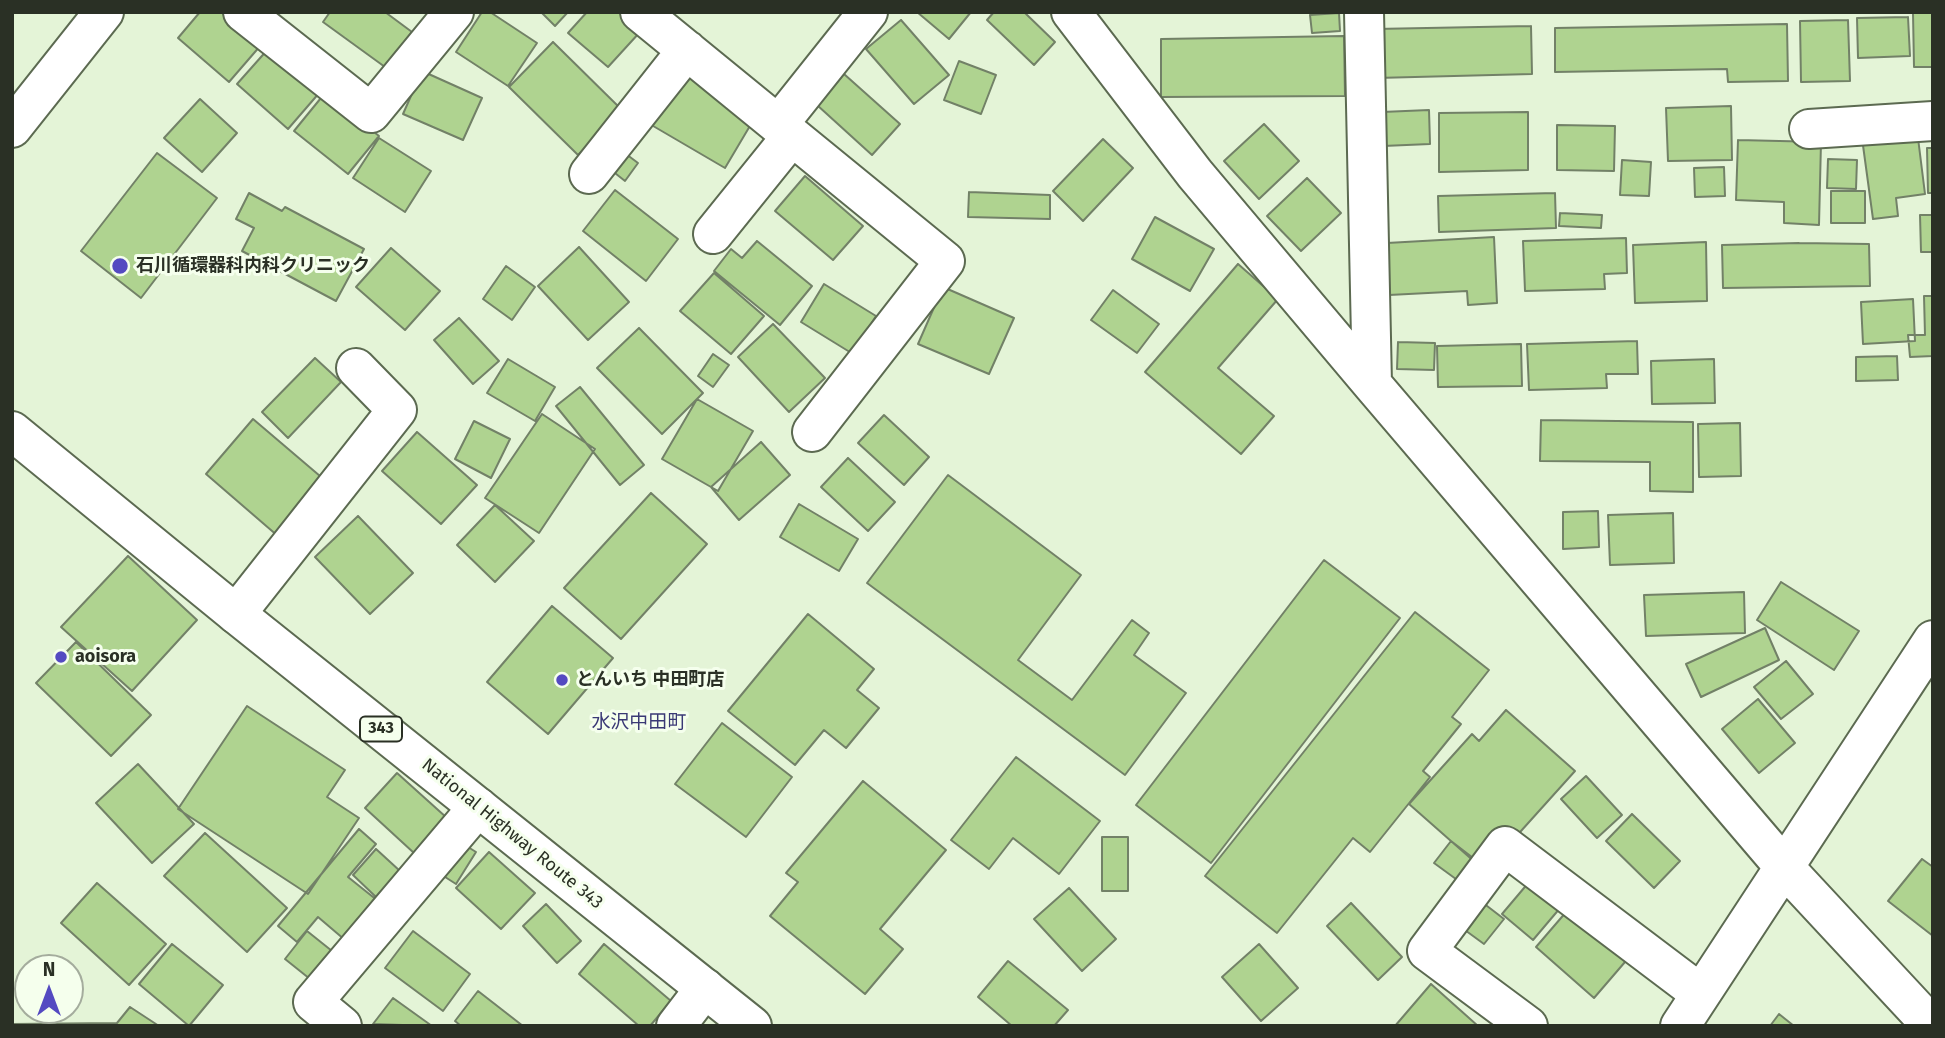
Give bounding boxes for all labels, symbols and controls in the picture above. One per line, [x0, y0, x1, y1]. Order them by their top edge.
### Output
place label: 石川循環器科内科クリニック [136, 255, 370, 277]
marker: 石川循環器科内科クリニック [110, 256, 130, 276]
place label: aoisora [75, 646, 136, 668]
marker: aoisora [53, 649, 69, 665]
place label: とんいち 中田町店 [576, 669, 724, 691]
marker: とんいち 中田町店 [554, 672, 570, 688]
district label: 水沢中田町 [592, 712, 686, 734]
road number: 343 [360, 716, 402, 742]
street label: National Highway Route 343 [417, 754, 607, 914]
north arrow [14, 954, 84, 1024]
text: N [43, 958, 55, 981]

